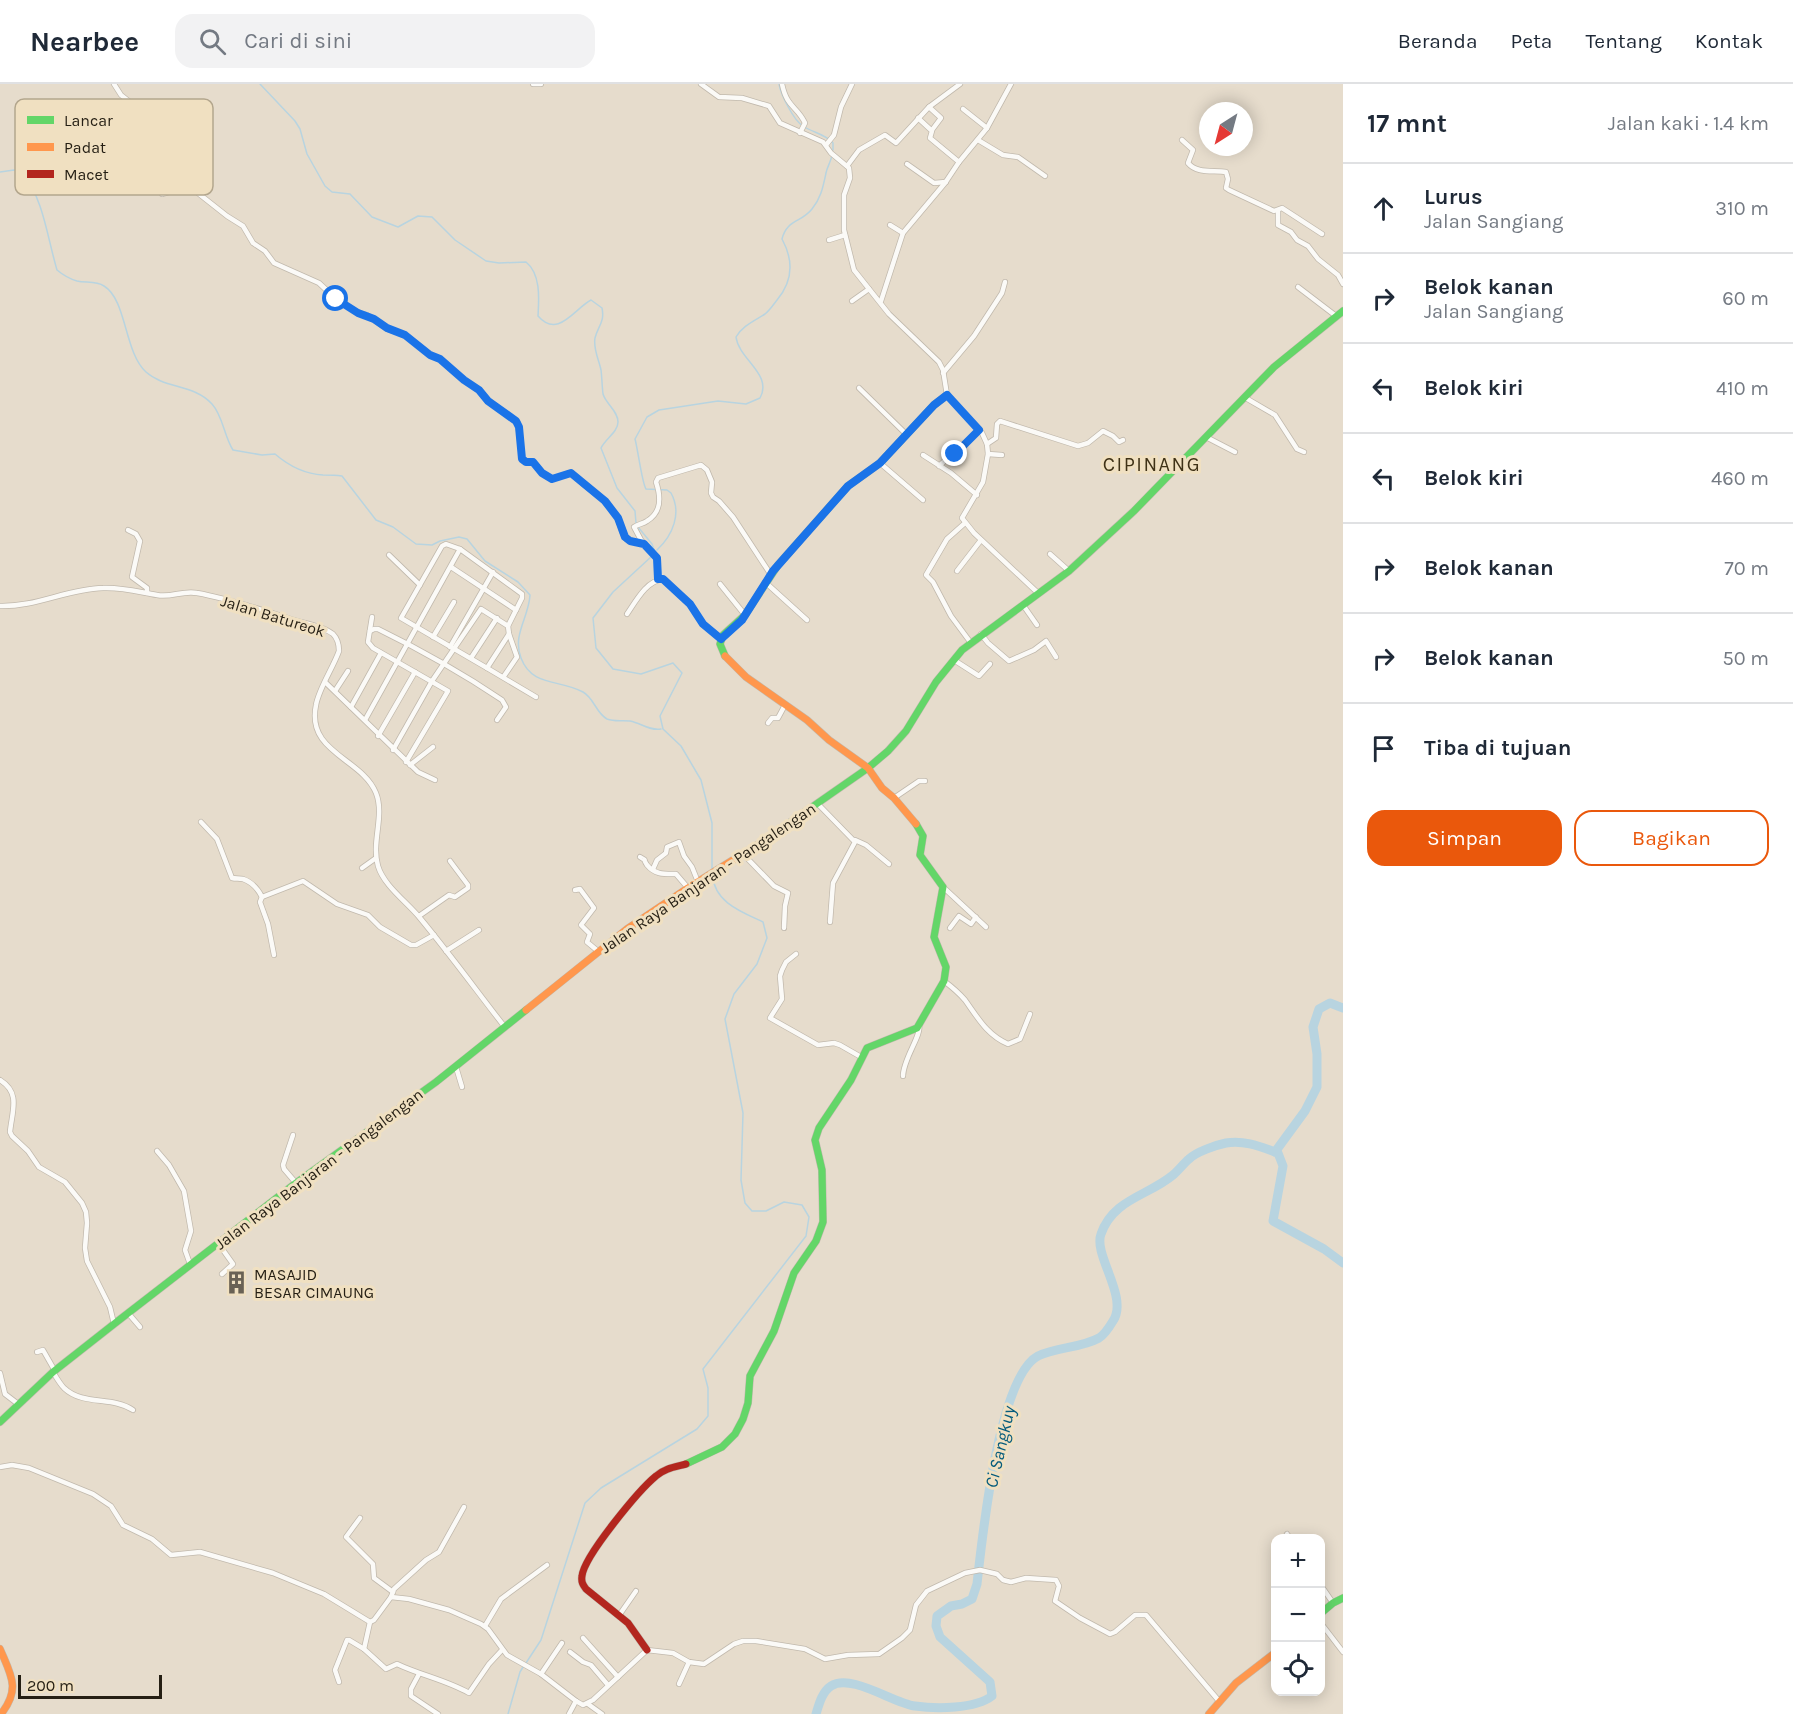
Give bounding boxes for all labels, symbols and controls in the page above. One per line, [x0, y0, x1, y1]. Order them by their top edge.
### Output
search box [175, 14, 595, 68]
text: Nearbee [30, 25, 139, 58]
icon: search [196, 25, 229, 58]
text: Cari di sini [244, 28, 352, 54]
text: Beranda [1398, 29, 1478, 53]
text: Peta [1511, 29, 1552, 53]
text: Tentang [1585, 29, 1662, 53]
text: Kontak [1695, 29, 1763, 53]
legend [15, 99, 213, 195]
north arrow [1199, 102, 1253, 156]
text: 17 mnt [1367, 108, 1447, 139]
text: Lancar [64, 111, 113, 130]
text: Jalan kaki · 1.4 km [1608, 112, 1769, 135]
text: Padat [64, 138, 106, 157]
text: Macet [64, 165, 109, 184]
text: Lurus [1424, 184, 1483, 210]
icon: ahead [1367, 192, 1400, 225]
text: 310 m [1715, 197, 1769, 220]
text: Jalan Sangiang [1424, 210, 1563, 233]
text: Belok kanan [1424, 274, 1554, 300]
icon: right [1367, 282, 1400, 315]
route start [322, 285, 348, 311]
text: 60 m [1722, 287, 1769, 310]
text: Jalan Sangiang [1424, 300, 1563, 323]
icon: left [1367, 372, 1400, 405]
text: Belok kiri [1424, 375, 1524, 401]
text: 410 m [1716, 377, 1769, 400]
route end [941, 440, 967, 466]
district label: CIPINANG [1103, 453, 1201, 476]
icon: left [1367, 462, 1400, 495]
text: Belok kiri [1424, 465, 1524, 491]
text: 460 m [1711, 467, 1769, 490]
icon: right [1367, 552, 1400, 585]
text: Belok kanan [1424, 555, 1554, 581]
text: 70 m [1724, 557, 1769, 580]
street label: Jalan Batureok [218, 591, 328, 641]
icon: right [1367, 642, 1400, 675]
text: Belok kanan [1424, 645, 1554, 671]
text: 50 m [1722, 647, 1769, 670]
icon: arrive [1367, 732, 1400, 765]
text: Tiba di tujuan [1424, 735, 1571, 761]
street label: Jalan Raya Banjaran - Pangalengan [597, 799, 819, 957]
button: Simpan [1367, 810, 1562, 866]
button: Bagikan [1574, 810, 1769, 866]
street label: Jalan Raya Banjaran - Pangalengan [211, 1085, 427, 1253]
place label: MASAJID BESAR CIMAUNG [254, 1265, 374, 1302]
building icon: MASAJID BESAR CIMAUNG [223, 1270, 249, 1296]
water label: Ci Sangkuy [980, 1403, 1020, 1490]
map controls [1271, 1534, 1325, 1696]
button: + [1271, 1534, 1325, 1588]
button: − [1271, 1588, 1325, 1642]
button: locate [1271, 1642, 1325, 1696]
scale bar [18, 1672, 162, 1700]
text: 200 m [27, 1676, 74, 1695]

